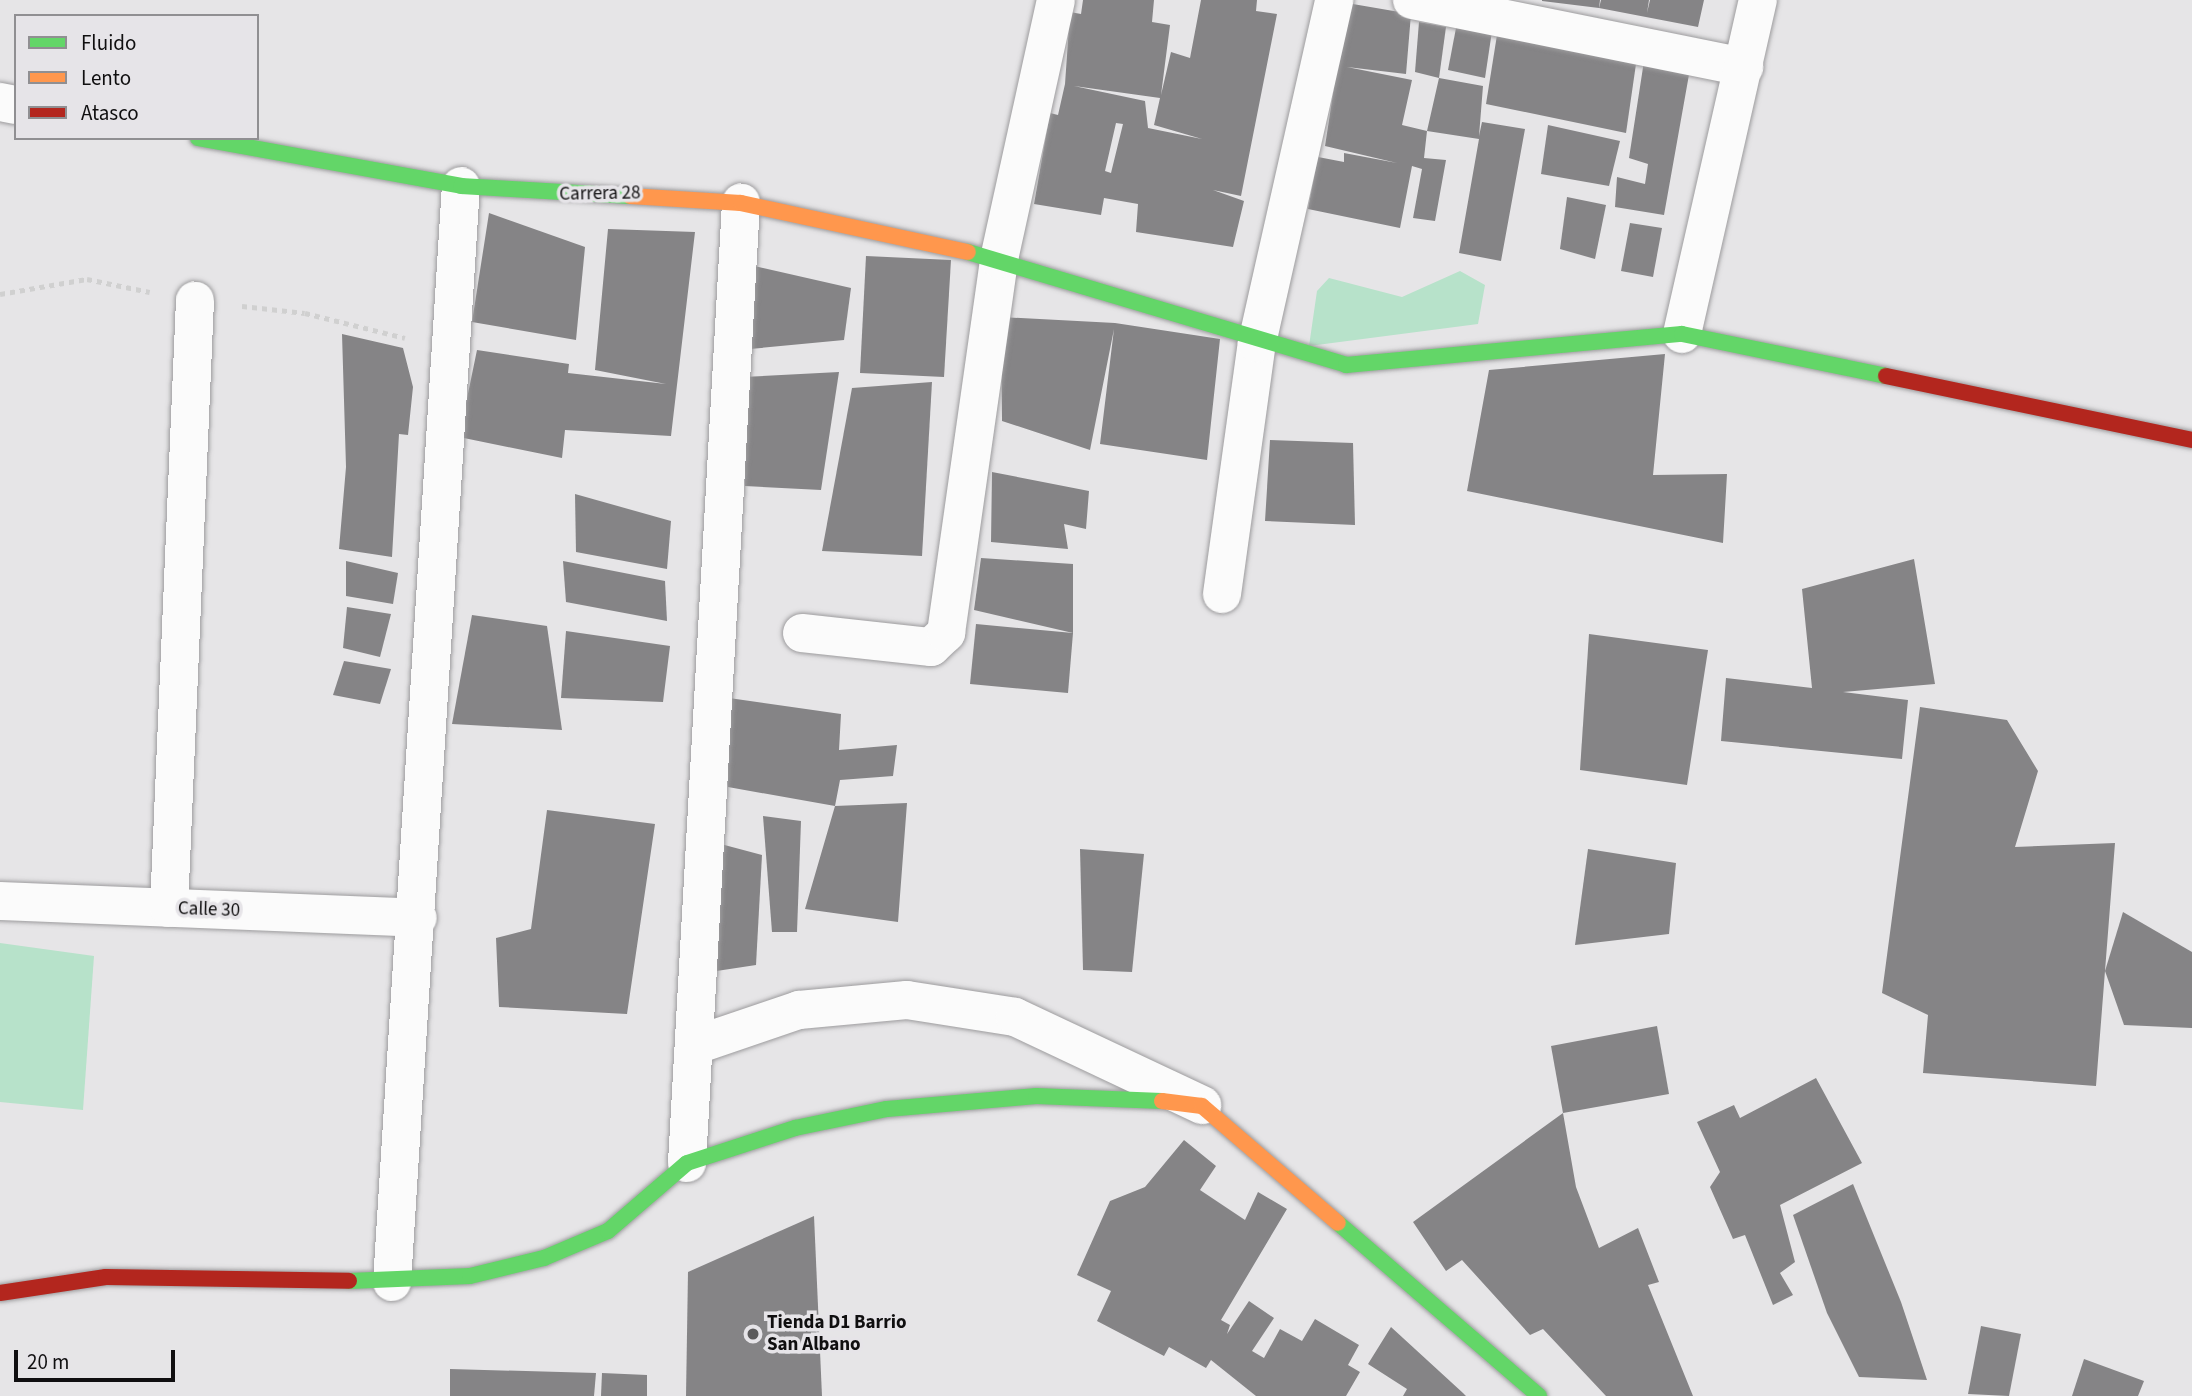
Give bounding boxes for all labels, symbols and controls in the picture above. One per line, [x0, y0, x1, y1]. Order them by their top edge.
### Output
legend [14, 14, 259, 140]
text: Fluido [81, 28, 136, 58]
text: Lento [81, 63, 131, 93]
text: Atasco [81, 98, 139, 128]
street label: Carrera 28 [559, 182, 641, 206]
street label: Calle 30 [178, 898, 240, 922]
place label: Tienda D1 Barrio San Albano [767, 1312, 907, 1356]
marker: Tienda D1 Barrio San Albano [745, 1326, 761, 1342]
scale bar [18, 1336, 178, 1380]
text: 20 m [27, 1347, 69, 1377]

